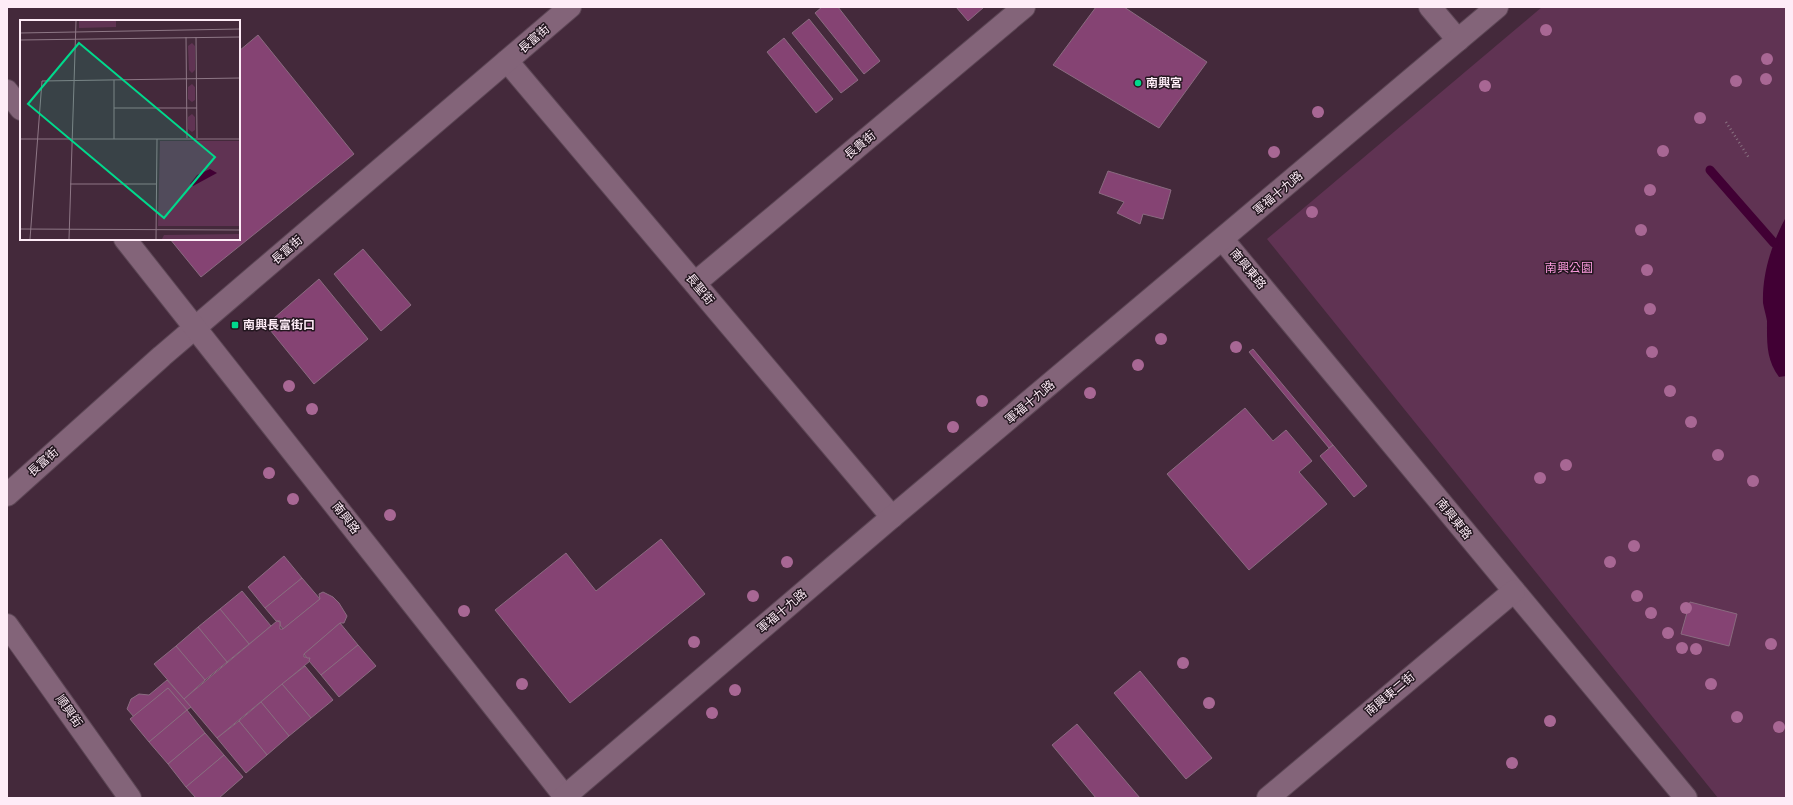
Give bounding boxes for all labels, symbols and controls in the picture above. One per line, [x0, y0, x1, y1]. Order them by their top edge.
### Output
inset map [20, 20, 240, 240]
street label: 長富街 [516, 22, 552, 56]
place label: 南興宮 [1146, 76, 1182, 90]
marker: 南興宮 [1133, 78, 1143, 88]
street label: 長貴街 [842, 128, 878, 162]
street label: 軍福十九路 [1251, 168, 1305, 218]
street label: 長富街 [269, 233, 305, 267]
street label: 南興東路 [1227, 246, 1269, 292]
park label: 南興公園 [1545, 261, 1593, 275]
street label: 長聖街 [683, 271, 717, 307]
place label: 南興長富街口 [243, 318, 315, 332]
marker: 南興長富街口 [230, 320, 240, 330]
street label: 軍福十九路 [1003, 377, 1057, 427]
street label: 長富街 [25, 445, 61, 479]
street label: 南興東路 [1433, 496, 1475, 542]
street label: 南興路 [329, 500, 363, 536]
street label: 軍福十九路 [755, 586, 809, 636]
street label: 南興東二街 [1363, 669, 1417, 719]
street label: 順興街 [53, 692, 85, 730]

